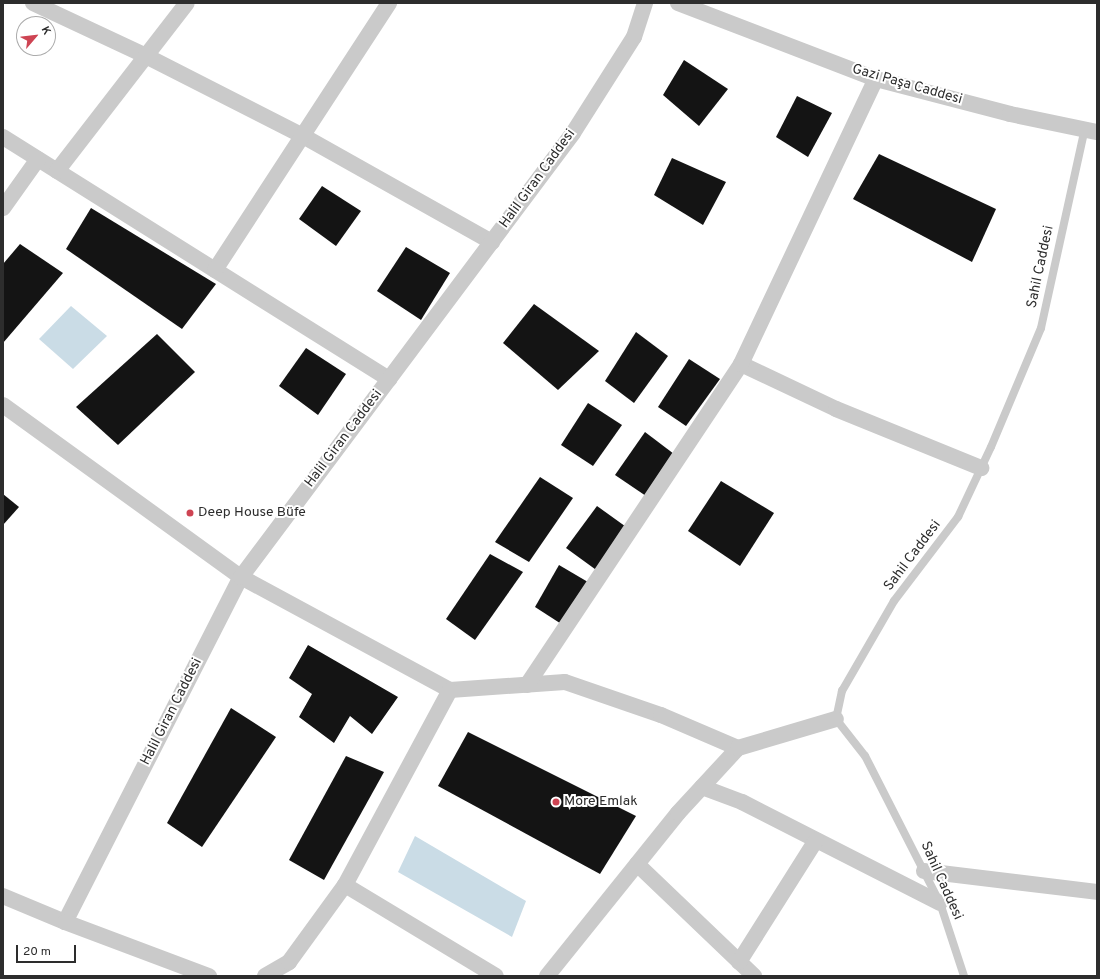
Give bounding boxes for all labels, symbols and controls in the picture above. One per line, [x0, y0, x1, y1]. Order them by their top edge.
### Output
north arrow [16, 16, 56, 56]
text: K [38, 24, 54, 38]
street label: Gazi Paşa Caddesi [850, 61, 964, 109]
street label: Halil Giran Caddesi [497, 126, 579, 232]
street label: Sahil Caddesi [1024, 224, 1058, 310]
street label: Halil Giran Caddesi [302, 387, 386, 491]
place label: Deep House Büfe [198, 505, 306, 521]
marker: Deep House Büfe [185, 508, 195, 518]
street label: Sahil Caddesi [881, 517, 945, 595]
street label: Halil Giran Caddesi [138, 656, 206, 768]
place label: More Emlak [564, 794, 638, 810]
marker: More Emlak [551, 797, 561, 807]
street label: Sahil Caddesi [916, 839, 966, 923]
scale bar [18, 937, 78, 963]
text: 20 m [23, 944, 51, 960]

